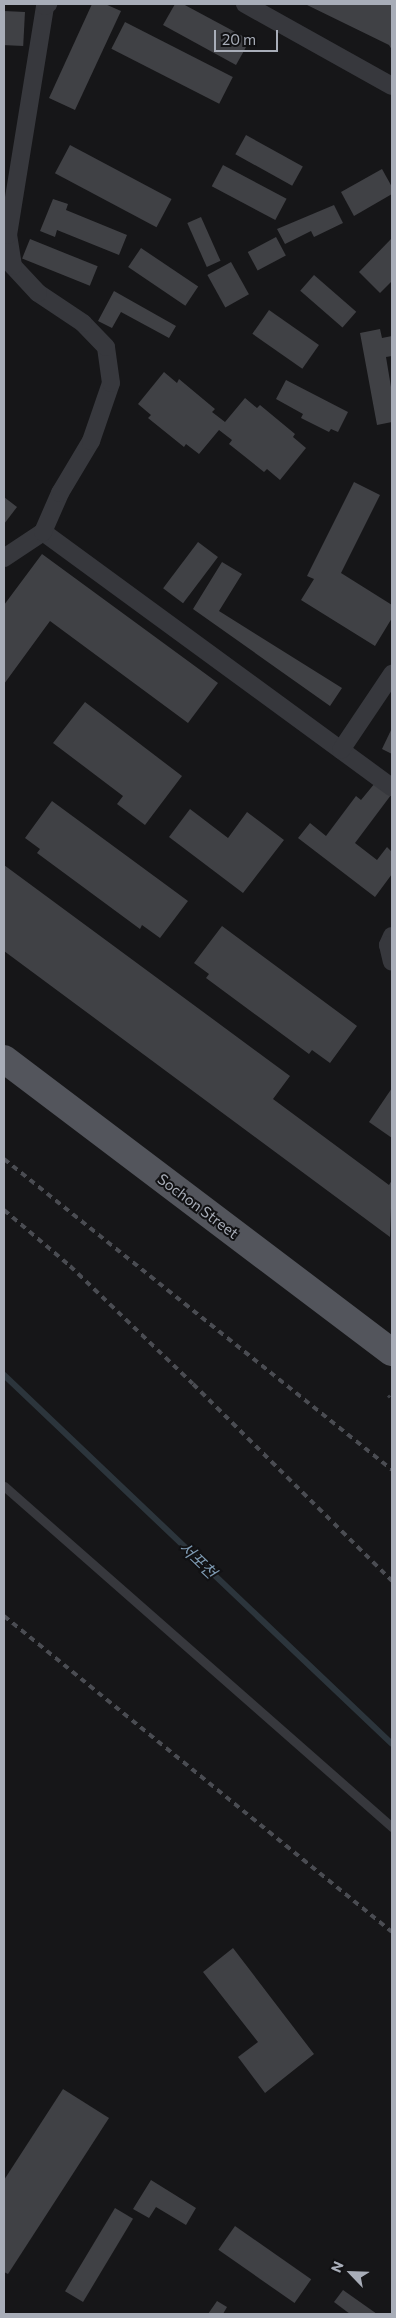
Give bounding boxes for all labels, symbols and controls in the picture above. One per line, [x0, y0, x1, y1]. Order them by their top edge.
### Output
scale bar [216, 20, 280, 52]
text: 20 m [222, 30, 256, 48]
street label: Sochon Street [154, 1170, 242, 1242]
water label: 서포천 [175, 1538, 221, 1582]
north arrow [326, 2248, 376, 2298]
text: N [327, 2258, 347, 2275]

